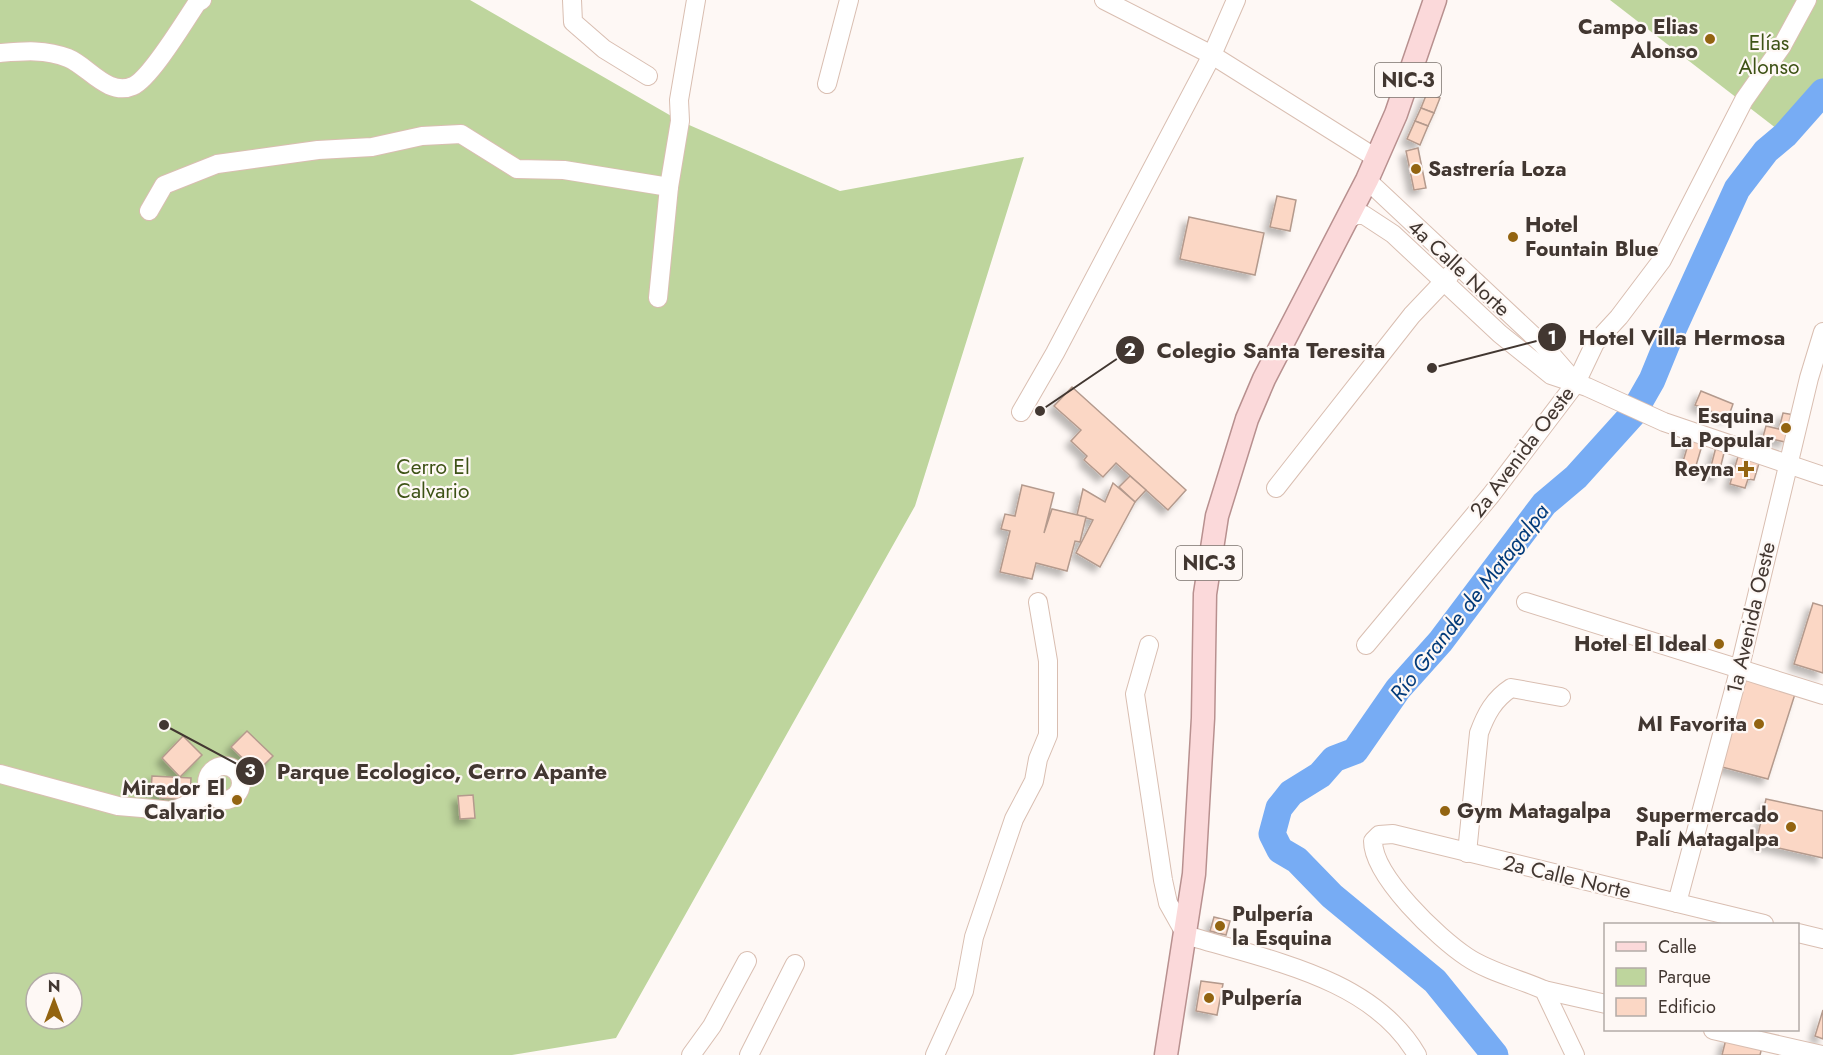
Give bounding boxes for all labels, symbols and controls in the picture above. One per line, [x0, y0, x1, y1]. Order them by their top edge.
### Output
place label: Campo Elias Alonso [1578, 12, 1698, 66]
park label: Elías Alonso [1738, 28, 1800, 82]
marker: Campo Elias Alonso [1703, 32, 1717, 46]
road number: NIC-3 [1375, 63, 1441, 97]
place label: Sastrería Loza [1428, 154, 1567, 184]
marker: Sastrería Loza [1409, 162, 1423, 176]
place label: Hotel Fountain Blue [1525, 210, 1658, 264]
street label: 4a Calle Norte [1401, 212, 1517, 324]
marker: Hotel Fountain Blue [1506, 230, 1520, 244]
callout: Hotel Villa Hermosa [1537, 317, 1797, 357]
text: Hotel Villa Hermosa [1579, 321, 1785, 353]
text: 1 [1547, 325, 1557, 351]
callout: Colegio Santa Teresita [1115, 330, 1397, 370]
text: Colegio Santa Teresita [1157, 334, 1385, 366]
text: 2 [1124, 337, 1136, 363]
street label: 2a Avenida Oeste [1463, 380, 1581, 524]
place label: Esquina La Popular [1670, 401, 1774, 455]
marker: Esquina La Popular [1779, 421, 1793, 435]
park label: Cerro El Calvario [396, 452, 470, 506]
place label: Reyna [1674, 454, 1734, 484]
marker: Reyna [1739, 462, 1753, 476]
water label: Río Grande de Matagalpa [1382, 496, 1556, 708]
street label: 1a Avenida Oeste [1719, 539, 1783, 697]
road number: NIC-3 [1176, 546, 1242, 580]
place label: Hotel El Ideal [1574, 629, 1707, 659]
marker: Hotel El Ideal [1712, 637, 1726, 651]
place label: MI Favorita [1638, 709, 1747, 739]
marker: MI Favorita [1752, 717, 1766, 731]
callout: Parque Ecologico, Cerro Apante [235, 751, 620, 791]
text: Parque Ecologico, Cerro Apante [277, 755, 607, 787]
text: 3 [244, 758, 256, 784]
place label: Mirador El Calvario [122, 773, 225, 827]
marker: Mirador El Calvario [230, 793, 244, 807]
place label: Gym Matagalpa [1457, 796, 1611, 826]
place label: Supermercado Palí Matagalpa [1635, 800, 1779, 854]
marker: Gym Matagalpa [1438, 804, 1452, 818]
marker: Supermercado Palí Matagalpa [1784, 820, 1798, 834]
street label: 2a Calle Norte [1500, 848, 1634, 906]
place label: Pulpería la Esquina [1232, 899, 1332, 953]
marker: Pulpería la Esquina [1213, 919, 1227, 933]
legend [1604, 923, 1799, 1031]
text: Calle [1658, 934, 1697, 960]
text: Parque [1658, 964, 1711, 990]
north arrow [24, 971, 84, 1031]
text: N [48, 975, 60, 998]
place label: Pulpería [1221, 983, 1302, 1013]
marker: Pulpería [1202, 991, 1216, 1005]
text: Edificio [1658, 994, 1716, 1020]

